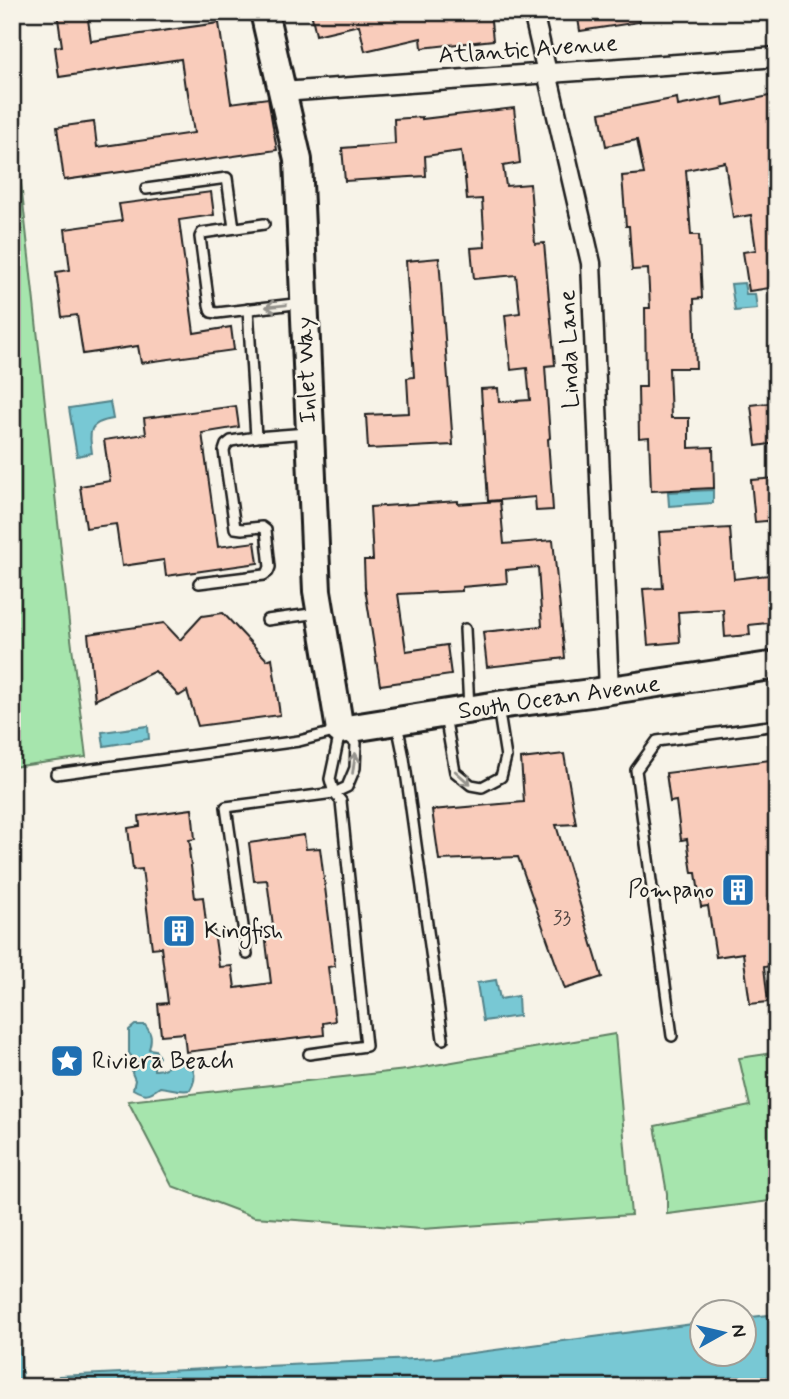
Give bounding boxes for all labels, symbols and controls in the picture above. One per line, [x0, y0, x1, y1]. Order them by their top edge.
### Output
street label: Atlantic Avenue [437, 28, 619, 72]
street label: Linda Lane [552, 289, 588, 409]
one-way arrow [265, 299, 288, 312]
street label: Inlet Way [290, 316, 324, 424]
street label: South Ocean Avenue [456, 668, 662, 727]
one-way arrow [348, 752, 361, 775]
one-way arrow [454, 769, 472, 786]
building icon: Pompano [719, 871, 757, 909]
place label: Pompano [628, 875, 714, 906]
house number: 33 [553, 904, 571, 932]
building icon: Kingfish [160, 912, 198, 950]
place label: Kingfish [204, 916, 283, 949]
place icon: Riviera Beach [48, 1042, 86, 1080]
place label: Riviera Beach [92, 1046, 234, 1077]
north arrow [688, 1298, 758, 1368]
text: N [725, 1323, 752, 1339]

